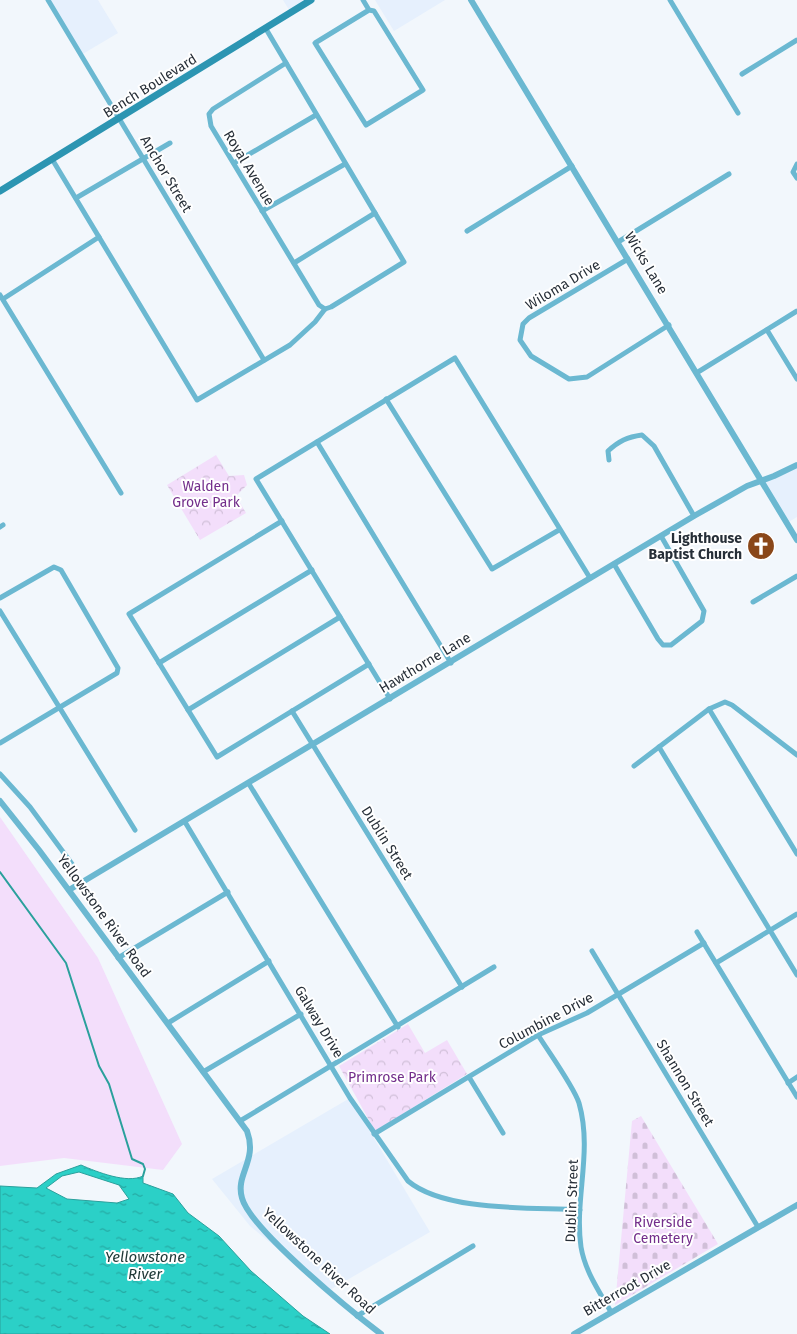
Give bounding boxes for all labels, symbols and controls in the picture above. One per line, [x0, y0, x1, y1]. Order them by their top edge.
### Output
street label: Bench Boulevard [100, 50, 200, 122]
street label: Royal Avenue [220, 127, 278, 209]
street label: Anchor Street [136, 133, 196, 216]
street label: Wicks Lane [621, 229, 671, 297]
street label: Wiloma Drive [523, 256, 603, 314]
park label: Walden Grove Park [172, 478, 241, 511]
place label: Lighthouse Baptist Church [649, 530, 742, 563]
church icon: Lighthouse Baptist Church [746, 531, 776, 561]
street label: Hawthorne Lane [376, 629, 474, 697]
street label: Dublin Street [358, 803, 417, 884]
street label: Yellowstone River Road [54, 851, 154, 981]
street label: Galway Drive [291, 983, 347, 1061]
street label: Columbine Drive [496, 989, 596, 1053]
street label: Shannon Street [652, 1037, 718, 1130]
park label: Primrose Park [348, 1069, 437, 1086]
street label: Dublin Street [562, 1158, 582, 1243]
street label: Yellowstone River Road [259, 1204, 379, 1318]
park label: Riverside Cemetery [633, 1214, 693, 1247]
water label: Yellowstone River [105, 1248, 185, 1283]
street label: Bitterroot Drive [580, 1256, 674, 1320]

